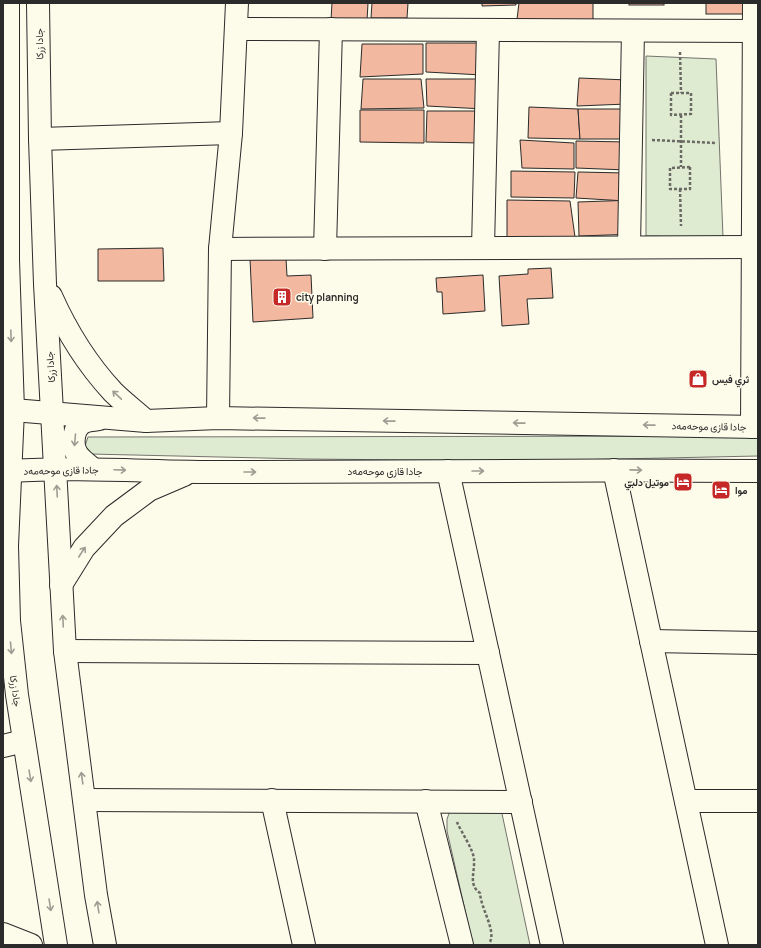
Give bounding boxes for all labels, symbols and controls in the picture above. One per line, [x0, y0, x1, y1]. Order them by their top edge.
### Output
street label: جادا زرکا [32, 28, 46, 60]
building icon: city planning [271, 286, 293, 308]
place label: city planning [296, 290, 359, 304]
one-way arrow [7, 329, 14, 342]
street label: جادا زرکا [42, 351, 58, 383]
shop icon: ثري فيس [687, 368, 709, 390]
place label: ثري فيس [712, 372, 749, 388]
one-way arrow [112, 390, 122, 400]
one-way arrow [253, 415, 266, 422]
one-way arrow [383, 417, 396, 424]
street label: جادا قازی موحەمەد [671, 418, 747, 434]
one-way arrow [513, 419, 526, 427]
one-way arrow [643, 421, 656, 429]
one-way arrow [71, 433, 78, 446]
street label: جادا قازی موحەمەد [23, 462, 99, 478]
street label: جادا قازی موحەمەد [347, 464, 423, 478]
one-way arrow [113, 466, 126, 474]
one-way arrow [629, 466, 642, 474]
one-way arrow [471, 467, 484, 475]
one-way arrow [243, 468, 256, 476]
hotel icon: موتيل دلبي [672, 471, 694, 493]
place label: موتيل دلبي [624, 475, 670, 491]
hotel icon: موا [710, 479, 732, 501]
place label: موا [735, 483, 748, 497]
one-way arrow [53, 485, 60, 498]
one-way arrow [78, 547, 86, 558]
one-way arrow [59, 615, 67, 628]
one-way arrow [7, 641, 15, 654]
street label: جادا زرکا [7, 675, 25, 708]
one-way arrow [26, 769, 34, 782]
one-way arrow [78, 772, 85, 785]
one-way arrow [46, 898, 54, 911]
one-way arrow [94, 901, 102, 914]

